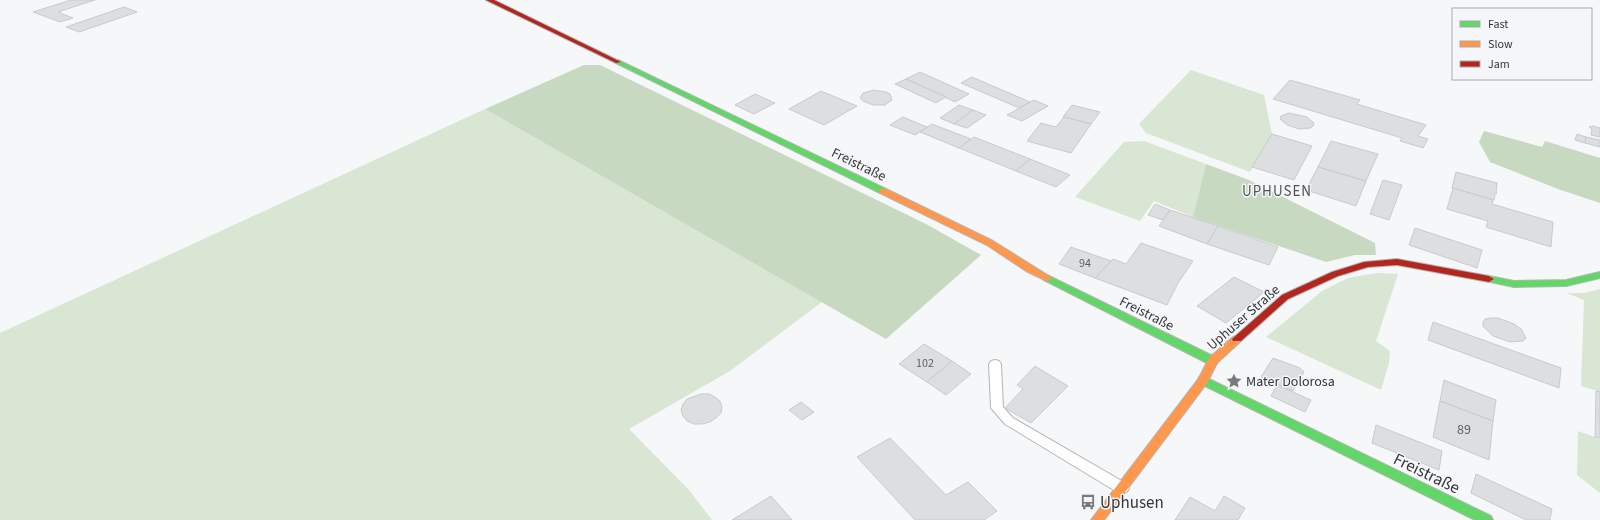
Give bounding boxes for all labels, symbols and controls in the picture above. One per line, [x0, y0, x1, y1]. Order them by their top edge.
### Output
legend [1452, 8, 1592, 80]
text: Fast [1488, 16, 1508, 33]
text: Slow [1488, 36, 1513, 53]
text: Jam [1488, 56, 1510, 73]
street label: Freistraße [828, 143, 889, 187]
district label: UPHUSEN [1242, 181, 1312, 202]
house number: 94 [1079, 255, 1091, 272]
street label: Uphuser Straße [1203, 280, 1285, 355]
street label: Freistraße [1116, 292, 1177, 336]
house number: 102 [916, 355, 934, 372]
place icon: Mater Dolorosa [1225, 372, 1243, 390]
place label: Mater Dolorosa [1246, 372, 1335, 392]
house number: 89 [1457, 420, 1471, 440]
street label: Freistraße [1389, 448, 1464, 500]
place label: Uphusen [1100, 491, 1164, 515]
bus stop icon: Uphusen [1079, 493, 1097, 511]

